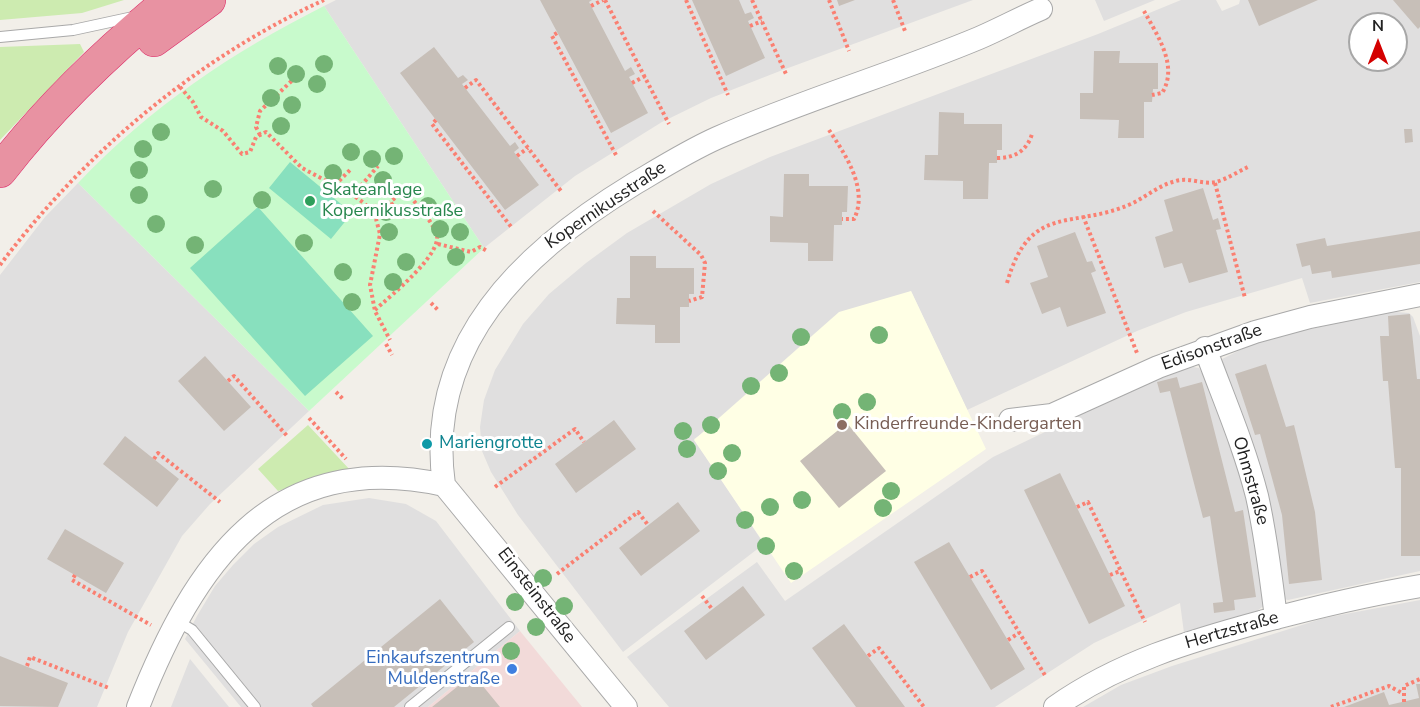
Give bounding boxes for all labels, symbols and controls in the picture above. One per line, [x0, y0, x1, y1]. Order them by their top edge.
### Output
north arrow [1348, 12, 1408, 72]
text: N [1372, 15, 1384, 37]
street label: Kopernikusstraße [541, 158, 671, 254]
place label: Skateanlage Kopernikusstraße [322, 180, 463, 222]
marker: Skateanlage Kopernikusstraße [303, 194, 317, 208]
street label: Edisonstraße [1159, 320, 1265, 376]
place label: Kinderfreunde-Kindergarten [854, 414, 1082, 436]
marker: Kinderfreunde-Kindergarten [835, 418, 849, 432]
place label: Mariengrotte [439, 433, 543, 455]
street label: Ohmstraße [1227, 434, 1273, 528]
marker: Mariengrotte [420, 437, 434, 451]
street label: Einsteinstraße [492, 544, 580, 648]
street label: Hertzstraße [1183, 607, 1281, 655]
place label: Einkaufszentrum Muldenstraße [366, 648, 500, 690]
marker: Einkaufszentrum Muldenstraße [505, 662, 519, 676]

